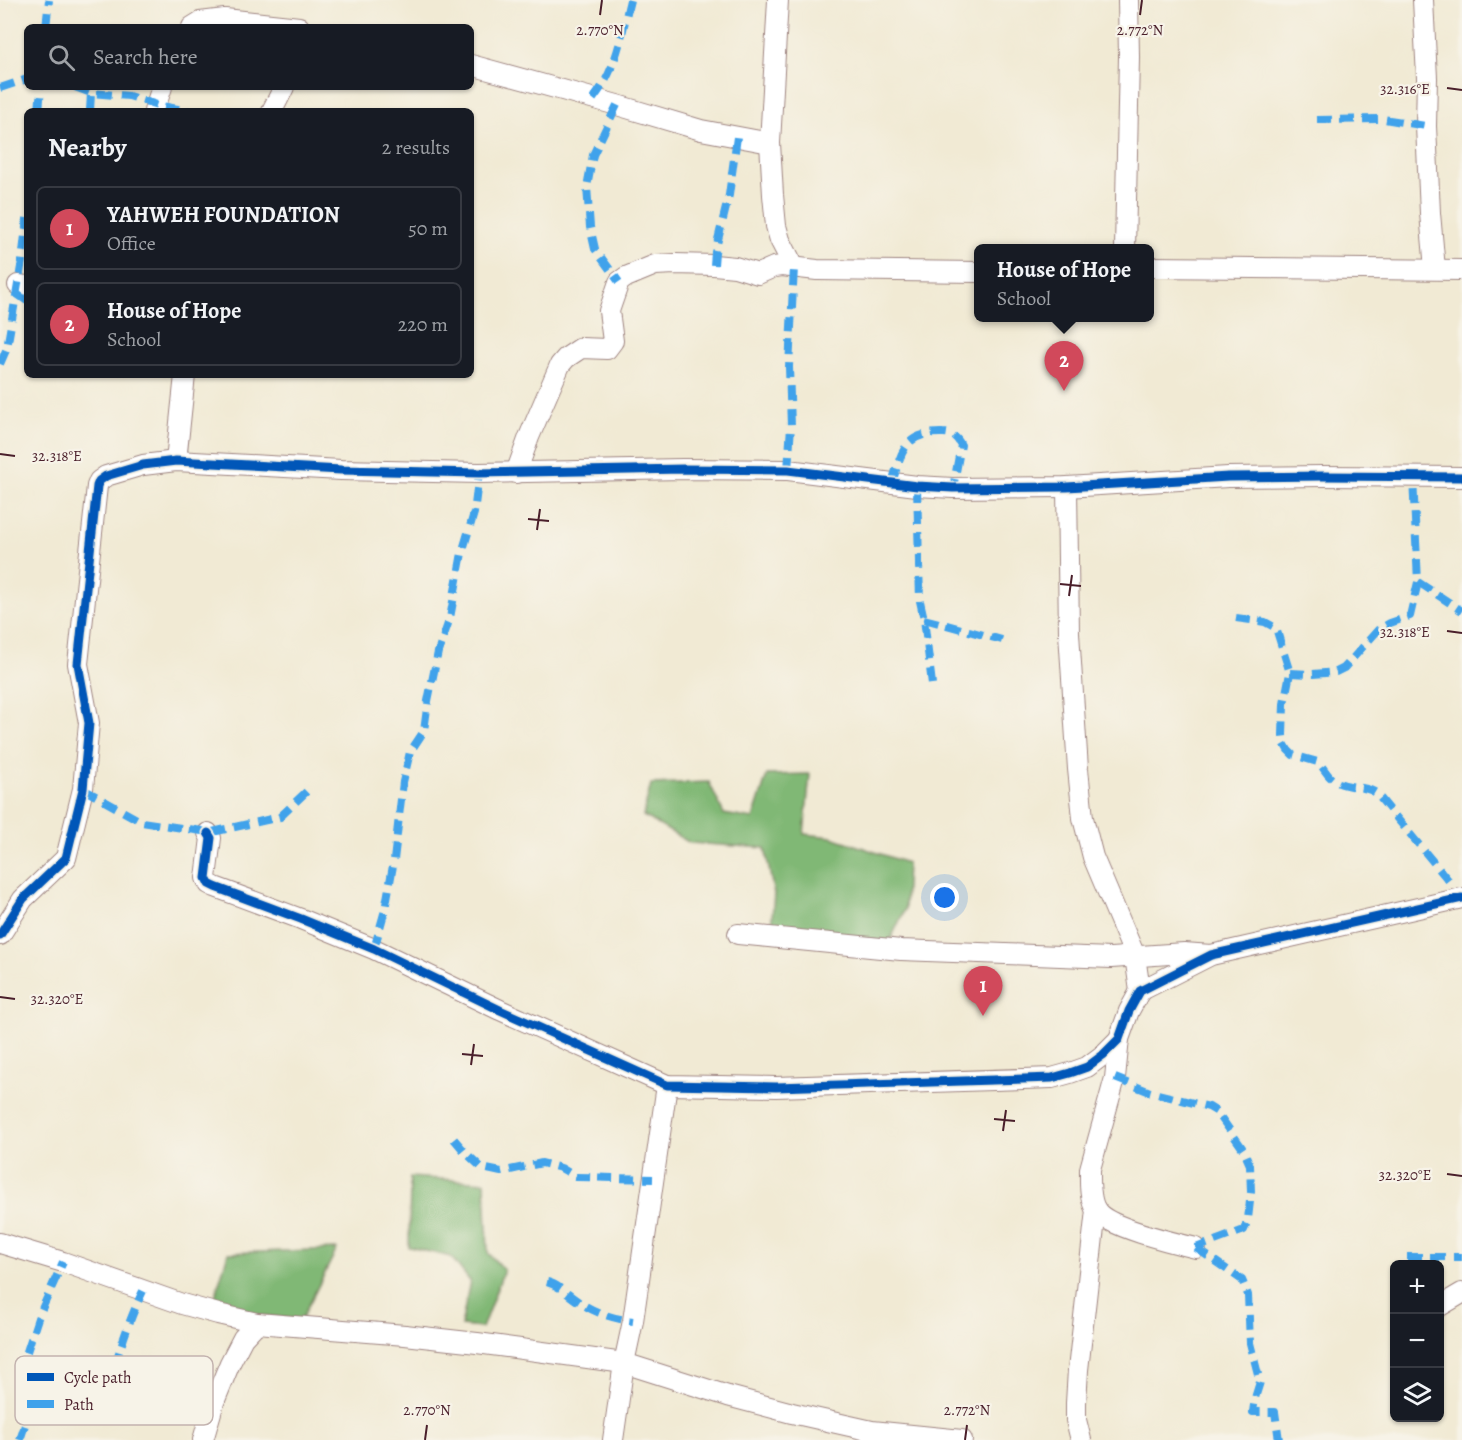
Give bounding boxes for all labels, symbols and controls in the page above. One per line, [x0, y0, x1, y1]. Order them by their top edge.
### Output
text: 2.770°N [576, 20, 624, 40]
text: 2.772°N [1117, 20, 1164, 40]
search box [24, 24, 474, 90]
icon: search [45, 41, 78, 74]
text: Search here [93, 42, 198, 72]
text: 32.316°E [1380, 79, 1430, 99]
text: Nearby [48, 130, 127, 165]
text: 2 results [382, 134, 450, 161]
text: YAHWEH FOUNDATION [107, 200, 340, 230]
text: 1 [66, 215, 73, 242]
text: 50 m [408, 215, 448, 242]
text: Office [107, 230, 156, 257]
popup [974, 244, 1154, 322]
text: House of Hope [997, 255, 1131, 285]
text: School [997, 285, 1051, 312]
text: House of Hope [107, 296, 241, 326]
text: 2 [65, 311, 74, 338]
text: 220 m [398, 311, 448, 338]
text: School [107, 326, 161, 353]
pin: 2 [1044, 342, 1084, 391]
text: 32.318°E [32, 446, 82, 466]
text: 32.318°E [1380, 622, 1430, 642]
your location [930, 883, 959, 912]
pin: 1 [964, 966, 1002, 1016]
text: 32.320°E [31, 989, 83, 1009]
text: 32.320°E [1379, 1165, 1431, 1185]
map controls [1390, 1260, 1444, 1422]
button: + [1390, 1260, 1444, 1314]
button: − [1390, 1314, 1444, 1368]
legend [15, 1356, 213, 1425]
text: Cycle path [64, 1367, 132, 1389]
button: layers [1390, 1368, 1444, 1422]
text: Path [64, 1394, 94, 1416]
text: 2.770°N [403, 1400, 451, 1420]
text: 2.772°N [944, 1400, 991, 1420]

